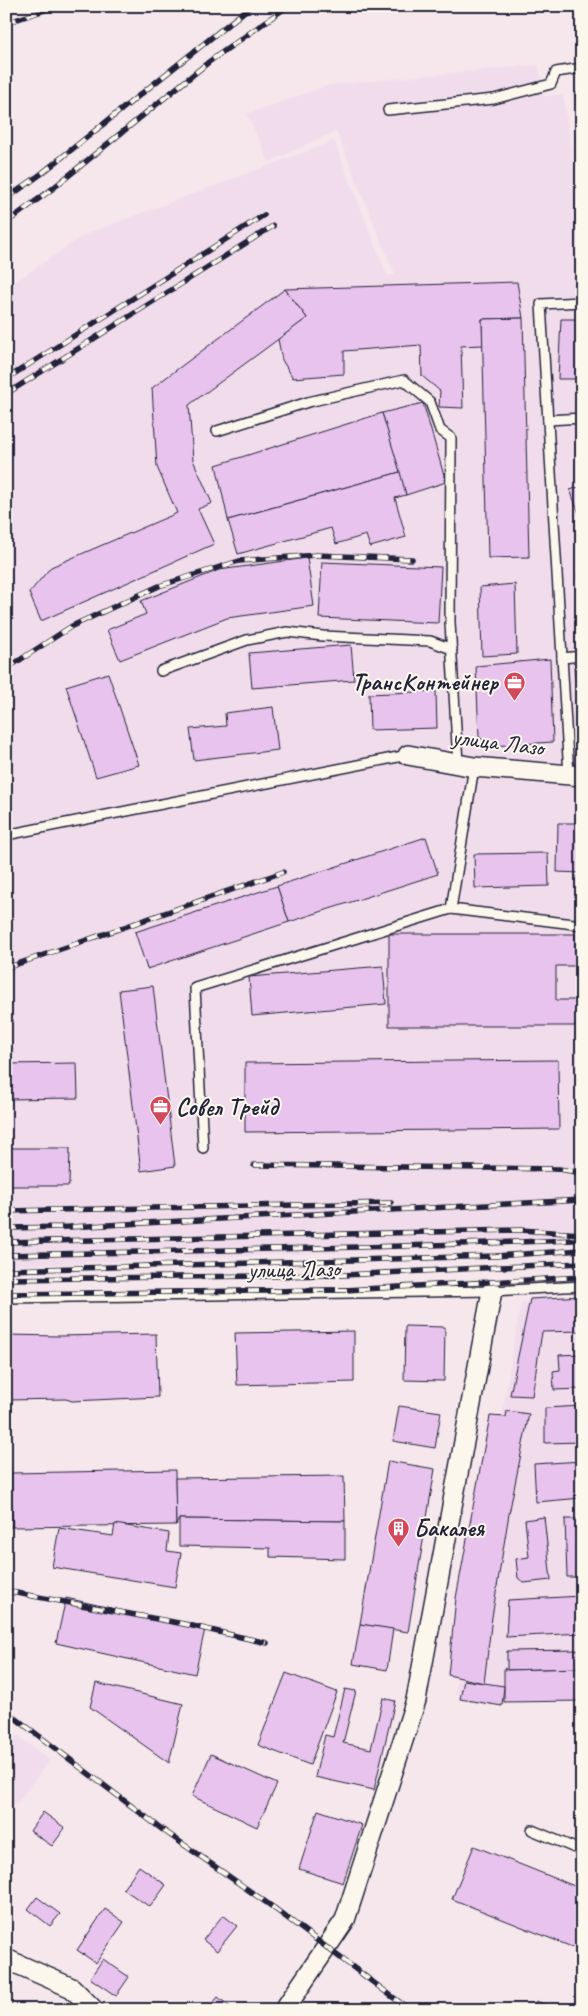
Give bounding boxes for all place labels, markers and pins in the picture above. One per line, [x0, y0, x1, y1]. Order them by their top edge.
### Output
place label: ТрансКонтейнер [352, 667, 500, 697]
office icon: ТрансКонтейнер [502, 670, 526, 701]
place label: Совел Трейд [176, 1092, 281, 1122]
office icon: Совел Трейд [148, 1095, 172, 1126]
place label: Бакалея [414, 1513, 485, 1543]
building icon: Бакалея [386, 1516, 410, 1547]

